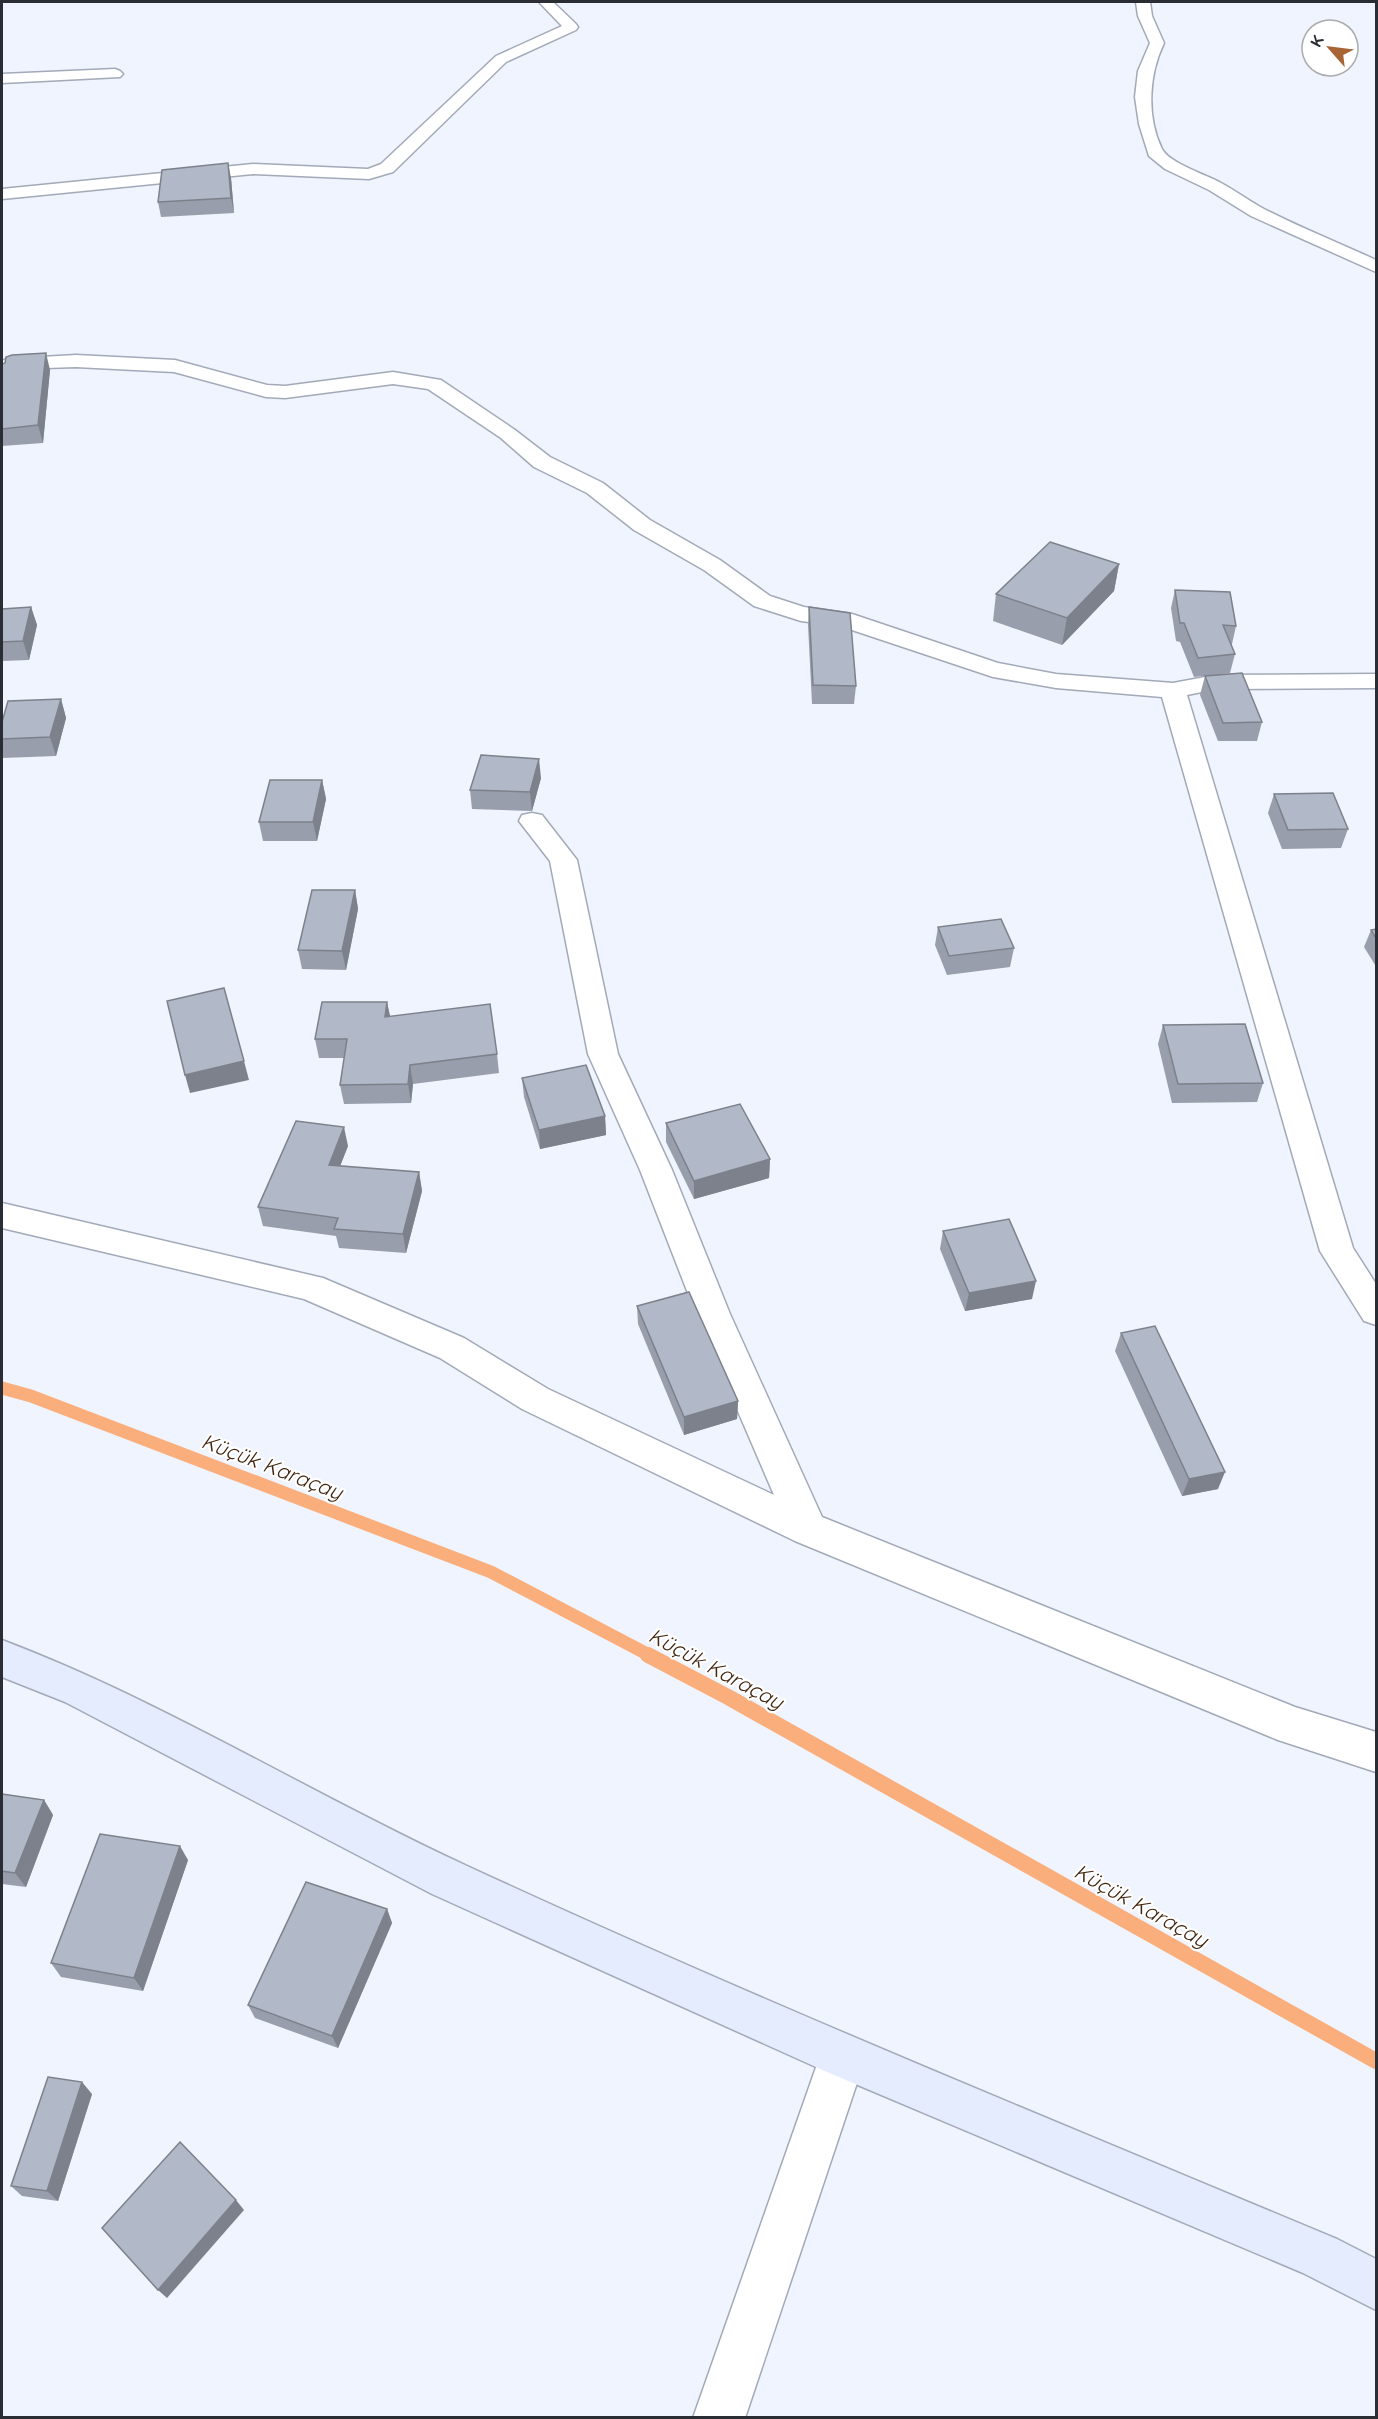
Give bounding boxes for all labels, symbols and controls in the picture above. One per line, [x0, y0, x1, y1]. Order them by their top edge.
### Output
north arrow [1300, 18, 1360, 78]
text: K [1305, 32, 1328, 50]
water label: Küçük Karaçay [198, 1427, 347, 1505]
water label: Küçük Karaçay [645, 1622, 789, 1715]
water label: Küçük Karaçay [1070, 1858, 1214, 1953]

